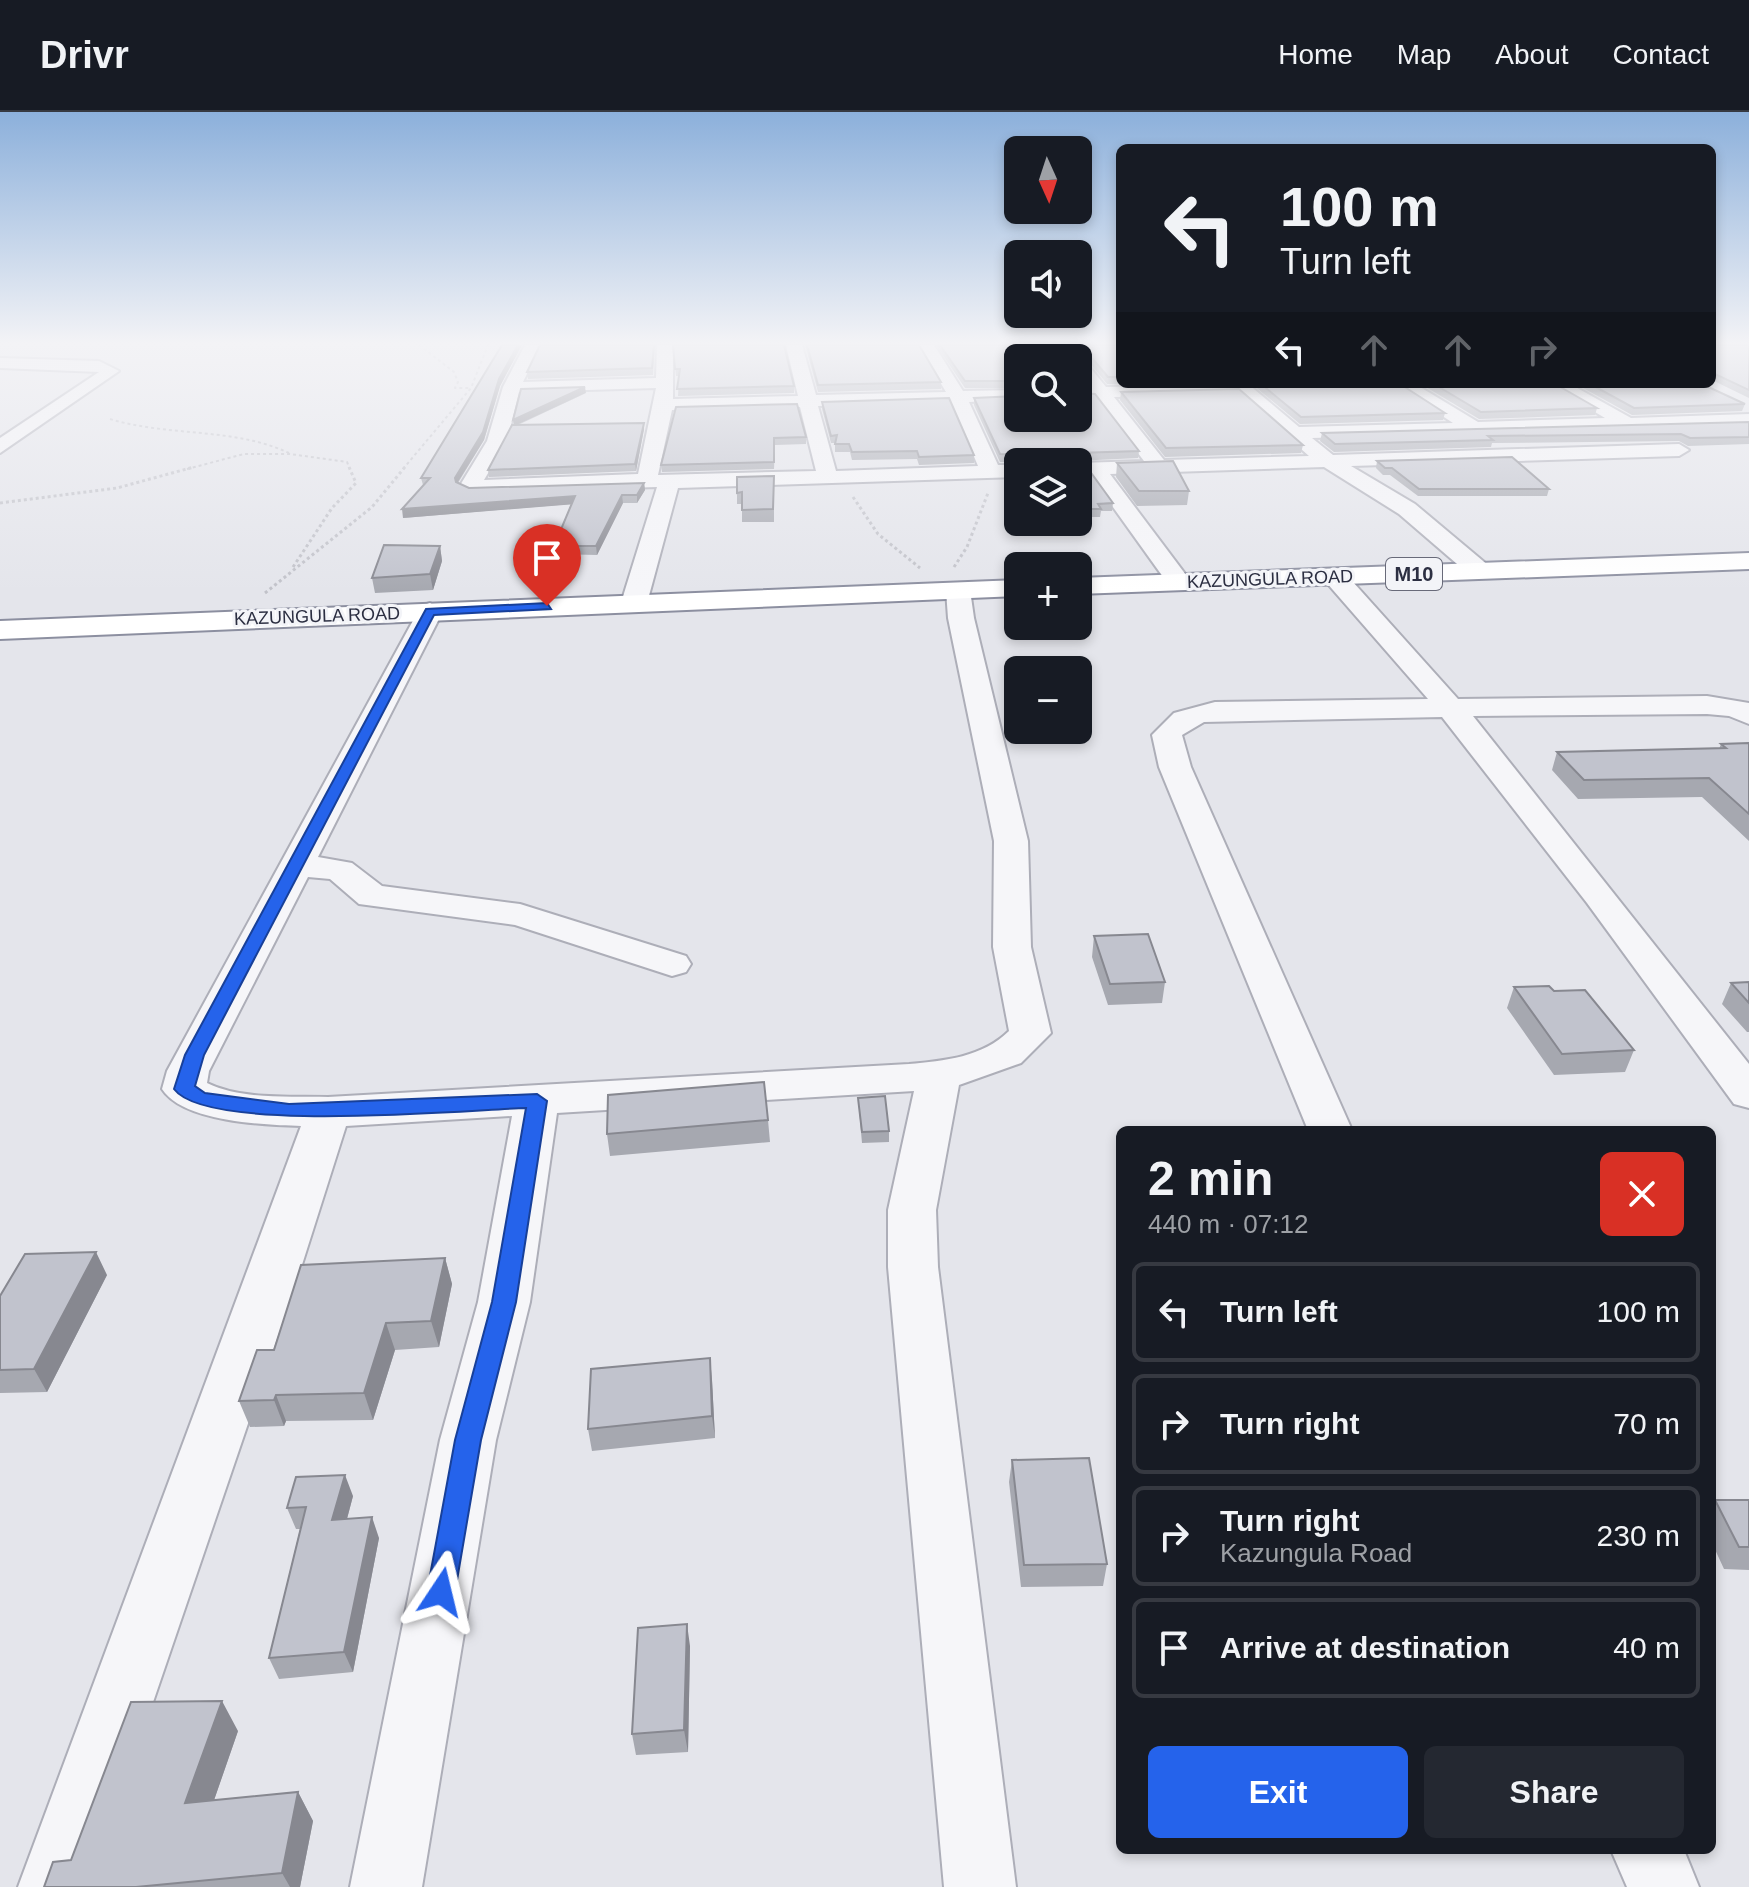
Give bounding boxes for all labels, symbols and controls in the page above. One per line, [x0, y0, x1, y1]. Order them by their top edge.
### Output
text: Drivr [40, 34, 129, 76]
text: Home [1278, 39, 1353, 70]
text: Map [1397, 39, 1451, 70]
text: About [1495, 39, 1569, 70]
text: Contact [1613, 39, 1709, 70]
north arrow [1004, 136, 1092, 224]
map controls [1004, 136, 1092, 744]
text: 100 m [1280, 175, 1439, 238]
icon: left [1148, 176, 1252, 280]
button: sound [1004, 240, 1092, 328]
text: Turn left [1280, 241, 1411, 282]
icon: left [1268, 328, 1312, 372]
icon: ahead [1352, 328, 1396, 372]
icon: ahead [1436, 328, 1480, 372]
icon: right [1520, 328, 1564, 372]
button: search [1004, 344, 1092, 432]
button: layers [1004, 448, 1092, 536]
pin [513, 524, 581, 606]
icon: arrive [525, 536, 569, 580]
button: + [1004, 552, 1092, 640]
road number: M10 [1386, 558, 1442, 590]
street label: KAZUNGULA ROAD [1187, 566, 1353, 592]
street label: KAZUNGULA ROAD [234, 603, 400, 629]
button: − [1004, 656, 1092, 744]
text: 2 min [1148, 1152, 1273, 1205]
button: close [1600, 1152, 1684, 1236]
text: 440 m · 07:12 [1148, 1209, 1308, 1239]
icon: left [1152, 1290, 1196, 1334]
text: Turn left [1220, 1295, 1338, 1328]
text: 100 m [1597, 1295, 1680, 1328]
icon: right [1152, 1402, 1196, 1446]
text: Turn right [1220, 1407, 1359, 1440]
text: 70 m [1613, 1407, 1680, 1440]
text: Turn right [1220, 1504, 1359, 1537]
icon: right [1152, 1514, 1196, 1558]
text: 230 m [1597, 1519, 1680, 1552]
text: Kazungula Road [1220, 1538, 1412, 1568]
position arrow [399, 1550, 483, 1634]
icon: arrive [1152, 1626, 1196, 1670]
text: Arrive at destination [1220, 1631, 1510, 1664]
text: 40 m [1613, 1631, 1680, 1664]
button: Exit [1148, 1746, 1408, 1838]
button: Share [1424, 1746, 1684, 1838]

